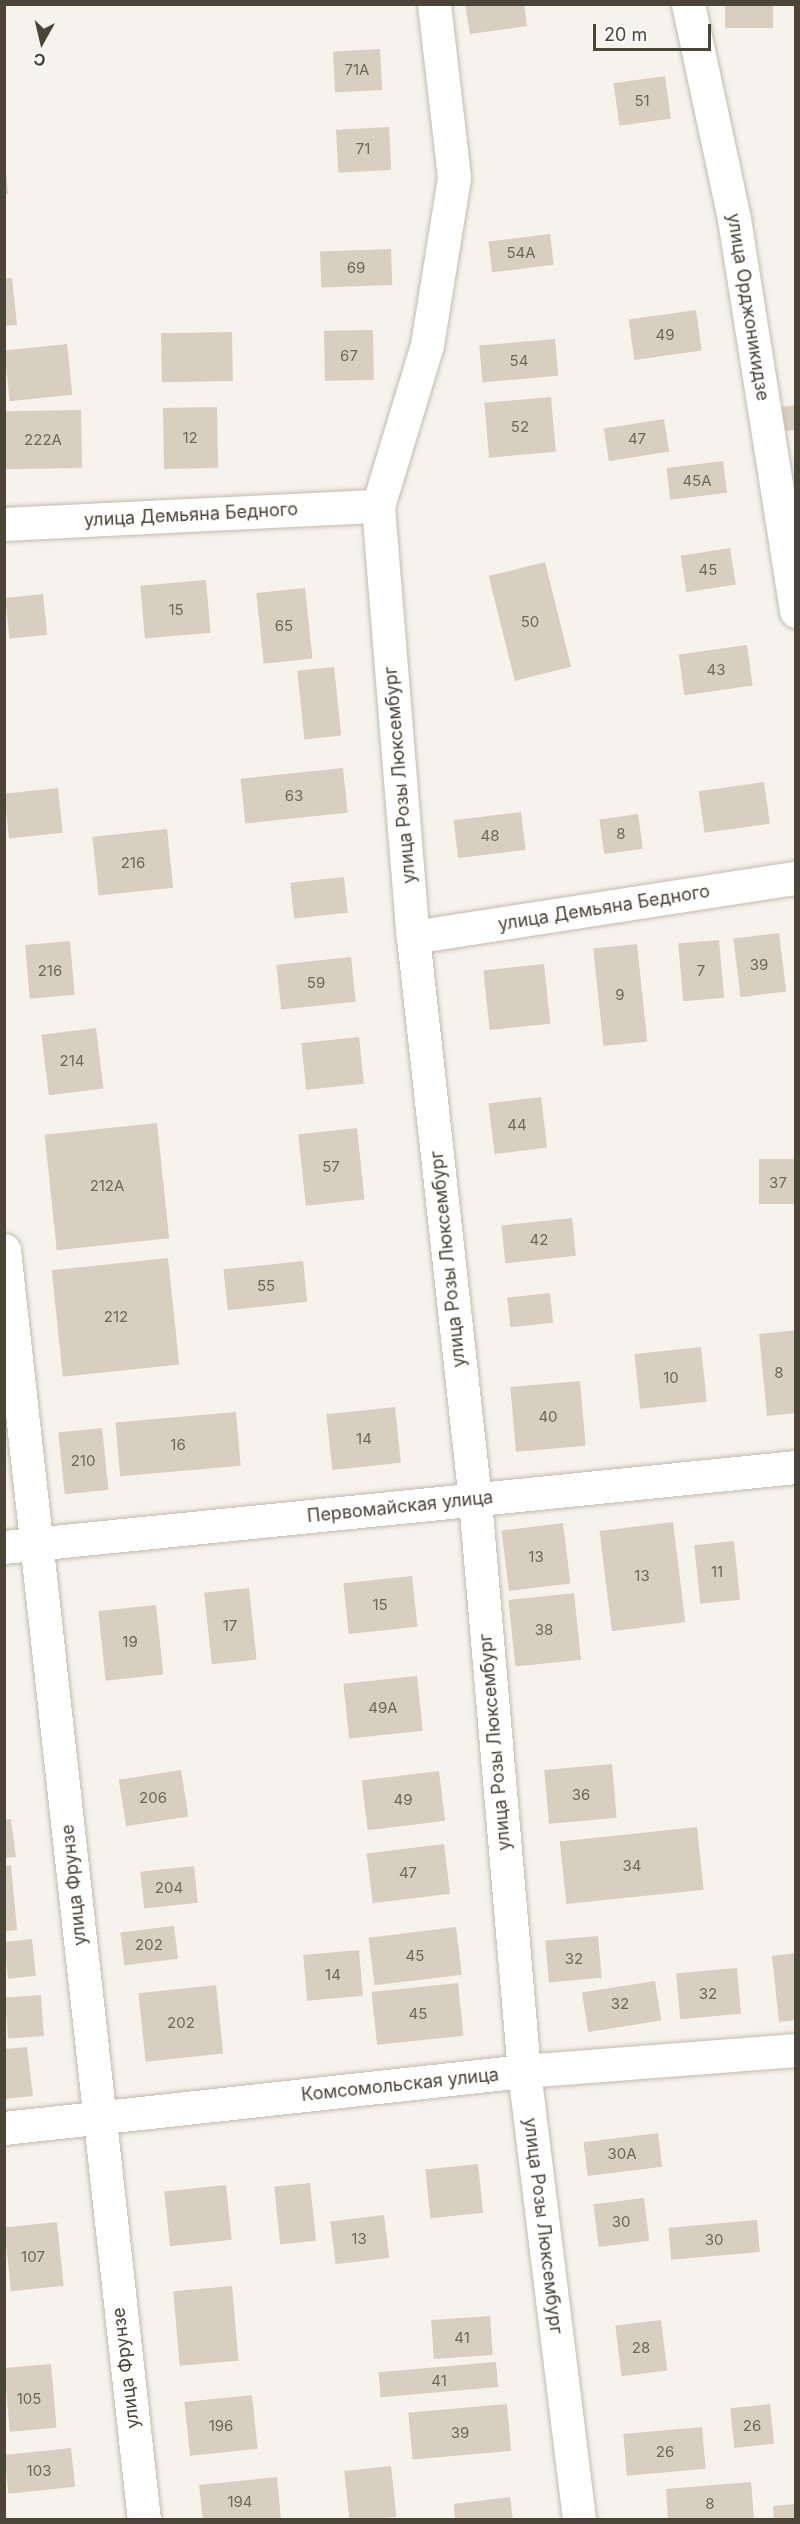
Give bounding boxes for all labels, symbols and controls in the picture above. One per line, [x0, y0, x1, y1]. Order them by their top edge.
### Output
north arrow [12, 12, 72, 72]
scale bar [596, 12, 714, 50]
text: 20 m [604, 24, 647, 45]
text: С [32, 49, 47, 71]
house number: 71А [345, 61, 369, 79]
house number: 51 [634, 92, 650, 110]
house number: 71 [356, 140, 370, 158]
street label: улица Орджоникидзе [722, 212, 774, 402]
house number: 54А [506, 244, 536, 262]
house number: 69 [347, 259, 365, 277]
house number: 49 [656, 326, 674, 344]
house number: 67 [340, 347, 358, 365]
house number: 54 [510, 352, 528, 370]
house number: 52 [511, 418, 529, 436]
house number: 12 [182, 429, 198, 447]
house number: 47 [628, 430, 646, 448]
house number: 222А [24, 431, 62, 449]
house number: 45А [682, 472, 712, 490]
street label: улица Демьяна Бедного [83, 499, 299, 531]
house number: 45 [699, 561, 717, 579]
house number: 15 [168, 601, 184, 619]
house number: 50 [521, 613, 539, 631]
house number: 65 [275, 617, 293, 635]
house number: 43 [707, 661, 725, 679]
street label: улица Розы Люксембург [380, 666, 420, 884]
house number: 63 [285, 787, 303, 805]
house number: 8 [616, 825, 626, 843]
house number: 48 [481, 827, 499, 845]
house number: 216 [121, 854, 145, 872]
street label: улица Демьяна Бедного [496, 881, 712, 935]
house number: 39 [750, 956, 768, 974]
house number: 216 [38, 962, 62, 980]
house number: 7 [697, 962, 705, 980]
house number: 59 [307, 974, 325, 992]
house number: 9 [615, 986, 625, 1004]
house number: 214 [60, 1052, 84, 1070]
house number: 44 [507, 1116, 527, 1134]
street label: улица Розы Люксембург [426, 1150, 470, 1368]
house number: 57 [322, 1158, 340, 1176]
house number: 37 [769, 1174, 787, 1192]
house number: 212А [90, 1177, 124, 1195]
house number: 42 [530, 1231, 548, 1249]
house number: 55 [257, 1277, 275, 1295]
house number: 212 [104, 1308, 128, 1326]
house number: 8 [774, 1364, 784, 1382]
house number: 10 [663, 1369, 679, 1387]
house number: 40 [538, 1408, 558, 1426]
house number: 14 [356, 1430, 372, 1448]
house number: 16 [170, 1436, 186, 1454]
house number: 210 [71, 1452, 95, 1470]
street label: Первомайская улица [306, 1486, 494, 1528]
house number: 13 [528, 1548, 544, 1566]
house number: 11 [711, 1563, 723, 1581]
house number: 13 [634, 1567, 650, 1585]
house number: 15 [372, 1596, 388, 1614]
house number: 17 [223, 1617, 237, 1635]
house number: 38 [535, 1621, 553, 1639]
house number: 19 [122, 1633, 138, 1651]
street label: улица Розы Люксембург [475, 1633, 515, 1851]
house number: 49А [368, 1699, 398, 1717]
house number: 36 [572, 1786, 590, 1804]
house number: 206 [139, 1789, 167, 1807]
house number: 49 [394, 1791, 412, 1809]
street label: улица Фрунзе [57, 1823, 91, 1947]
house number: 34 [623, 1857, 641, 1875]
house number: 47 [399, 1864, 417, 1882]
house number: 204 [155, 1879, 183, 1897]
house number: 202 [135, 1936, 163, 1954]
house number: 45 [406, 1947, 424, 1965]
house number: 32 [565, 1950, 583, 1968]
house number: 14 [325, 1966, 341, 1984]
house number: 32 [699, 1985, 717, 2003]
house number: 32 [611, 1995, 629, 2013]
house number: 45 [409, 2005, 427, 2023]
house number: 202 [167, 2014, 195, 2032]
street label: Комсомольская улица [300, 2064, 500, 2106]
street label: улица Розы Люксембург [519, 2117, 567, 2335]
house number: 30А [607, 2145, 637, 2163]
house number: 30 [612, 2213, 630, 2231]
house number: 13 [351, 2230, 367, 2248]
house number: 30 [705, 2231, 723, 2249]
house number: 107 [21, 2248, 45, 2266]
street label: улица Фрунзе [108, 2306, 144, 2430]
house number: 41 [454, 2329, 470, 2347]
house number: 28 [632, 2339, 650, 2357]
house number: 41 [431, 2372, 447, 2390]
house number: 105 [17, 2390, 41, 2408]
house number: 196 [209, 2417, 233, 2435]
house number: 26 [743, 2417, 761, 2435]
house number: 39 [451, 2424, 469, 2442]
house number: 26 [656, 2443, 674, 2461]
house number: 103 [27, 2462, 51, 2480]
house number: 194 [227, 2493, 253, 2511]
house number: 8 [705, 2495, 715, 2513]

